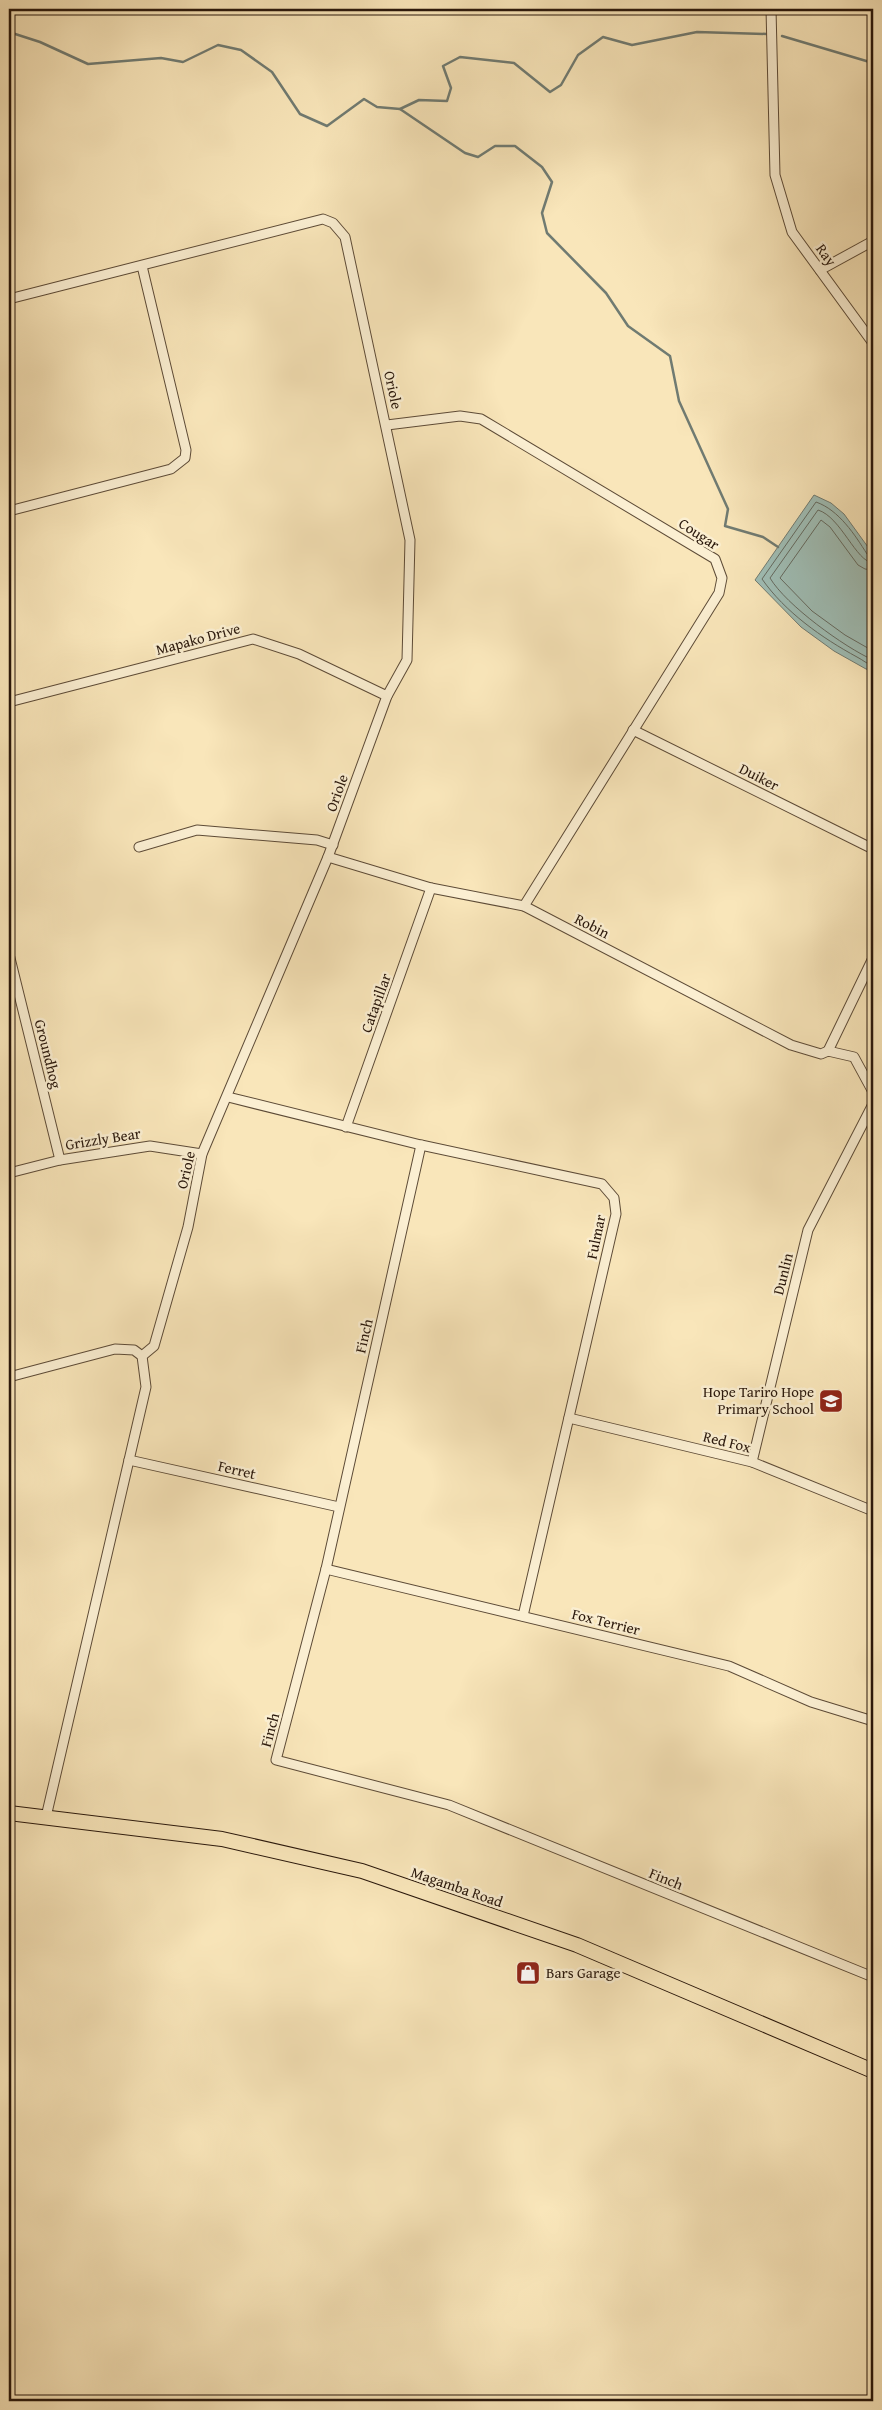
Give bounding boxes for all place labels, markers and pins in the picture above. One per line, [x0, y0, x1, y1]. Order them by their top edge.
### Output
place label: Hope Tariro Hope Primary School [703, 1381, 814, 1419]
school or university icon: Hope Tariro Hope Primary School [818, 1388, 844, 1414]
shop icon: Bars Garage [515, 1960, 541, 1986]
place label: Bars Garage [546, 1962, 621, 1983]

